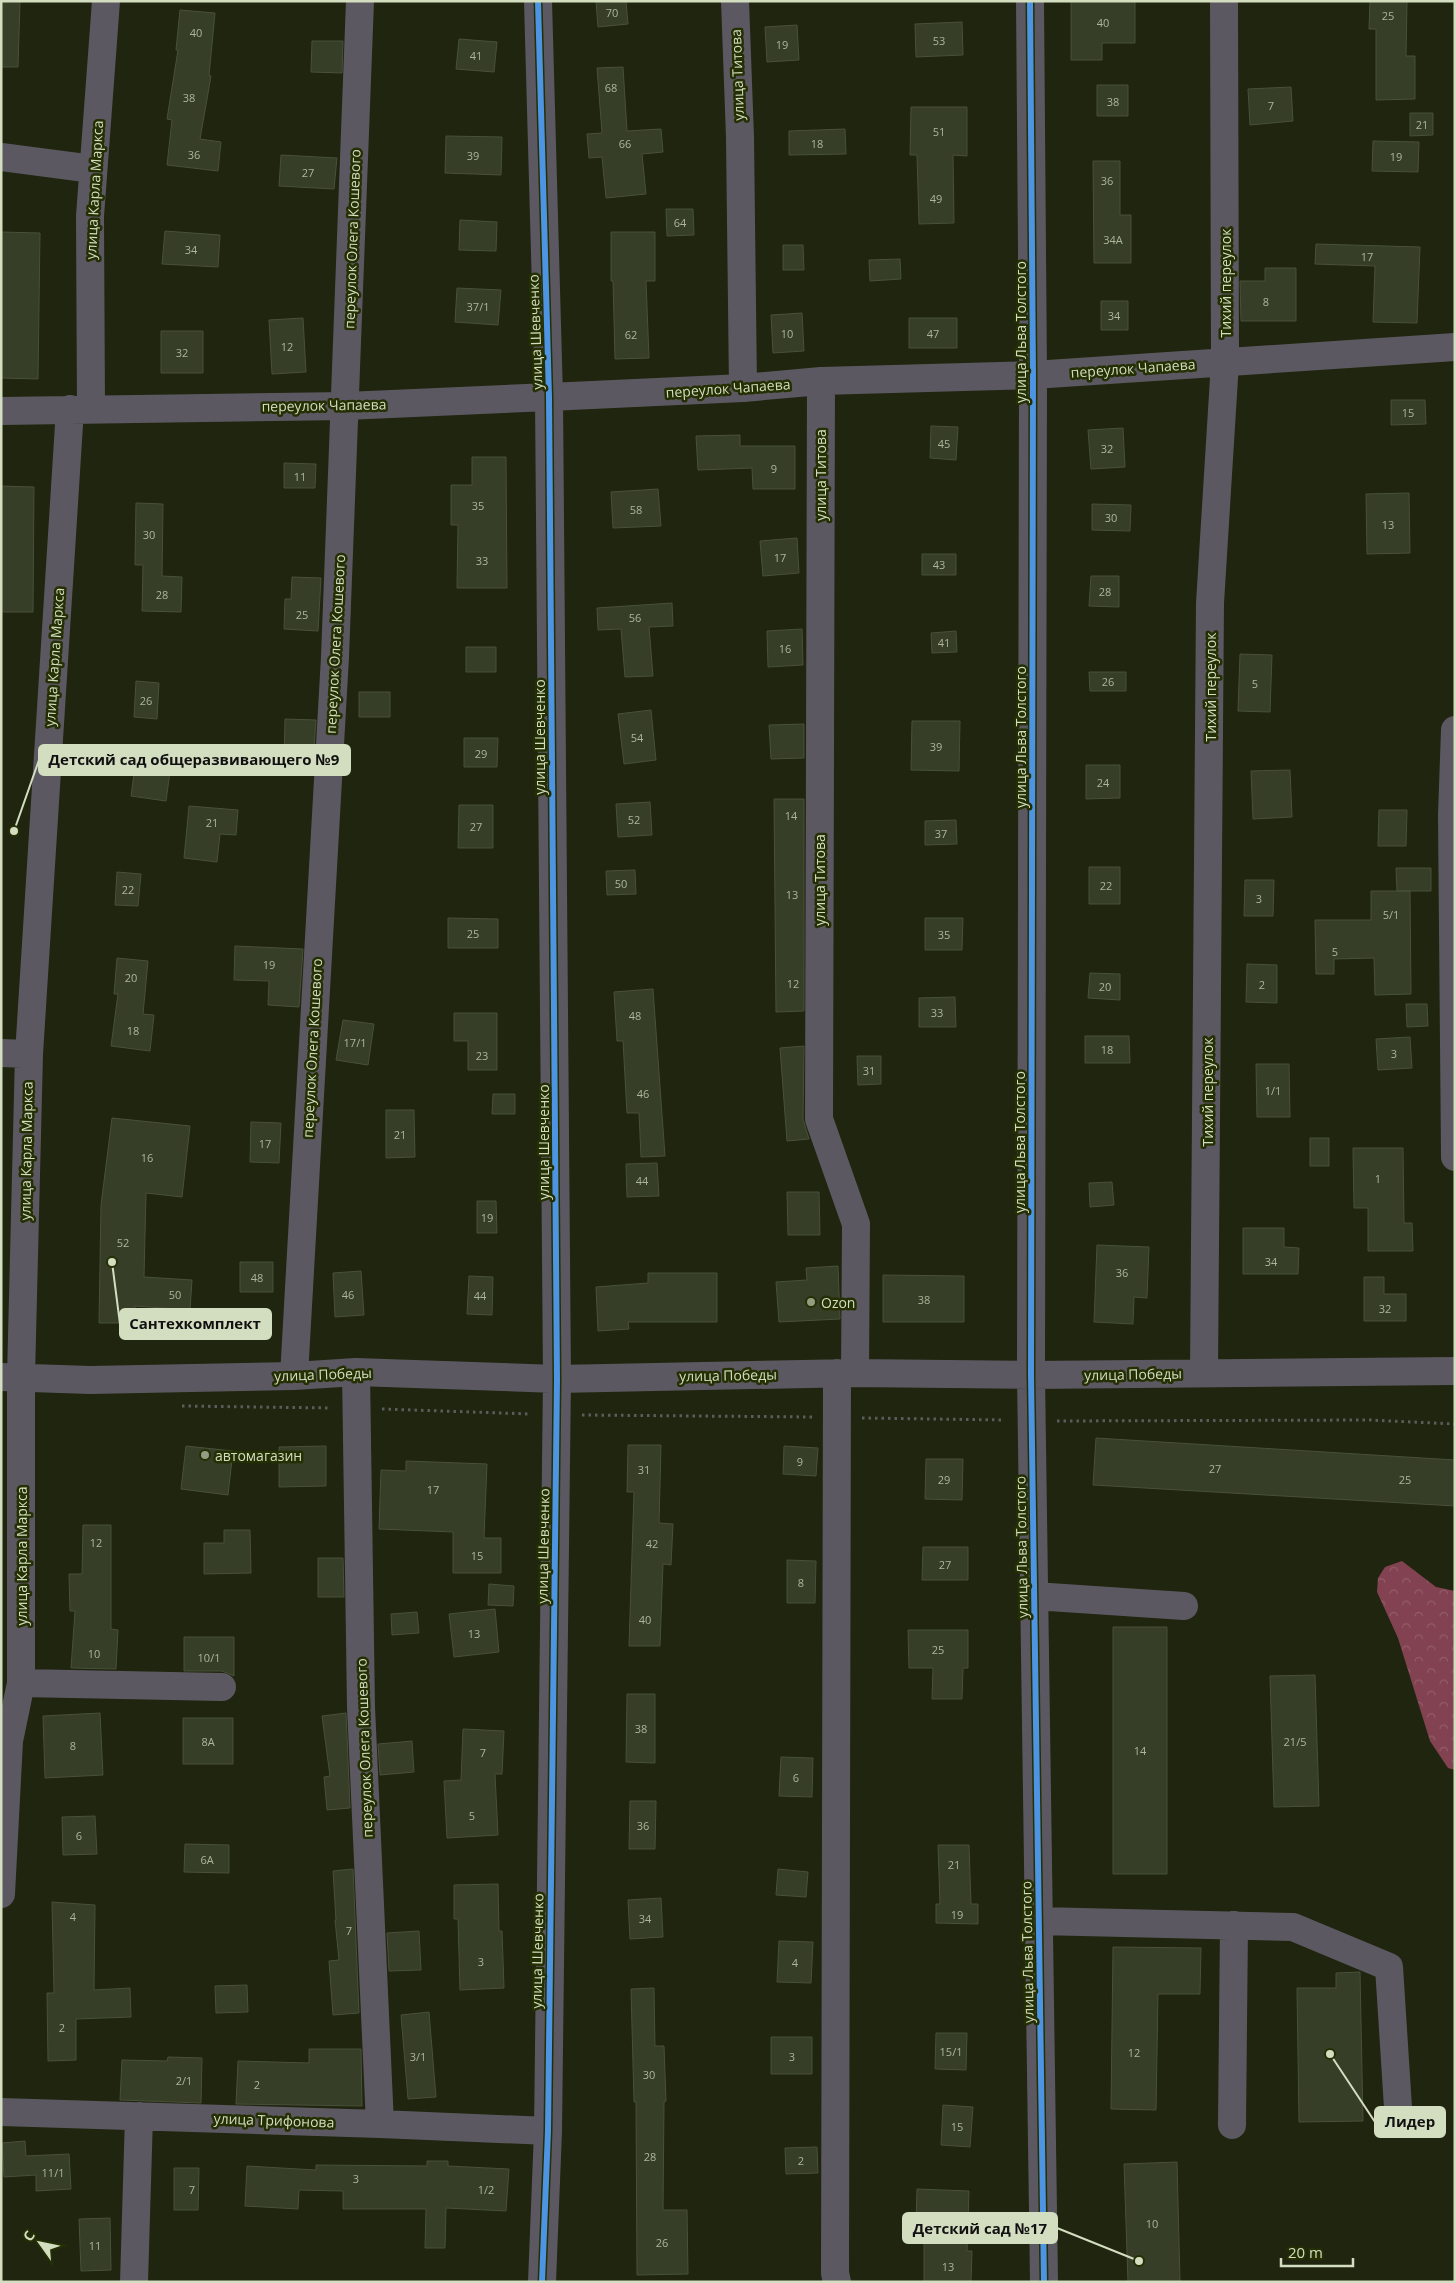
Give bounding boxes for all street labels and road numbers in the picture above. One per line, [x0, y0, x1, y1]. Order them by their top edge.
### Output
street label: улица Титова [726, 29, 748, 121]
street label: улица Карла Маркса [81, 120, 107, 260]
street label: переулок Олега Кошевого [339, 149, 365, 329]
street label: Тихий переулок [1216, 228, 1235, 338]
street label: улица Льва Толстого [1011, 261, 1030, 403]
street label: улица Шевченко [523, 274, 547, 390]
street label: переулок Чапаева [1070, 354, 1196, 382]
street label: переулок Чапаева [665, 374, 791, 402]
street label: переулок Чапаева [261, 394, 387, 416]
street label: улица Титова [811, 429, 830, 521]
street label: переулок Олега Кошевого [321, 554, 349, 734]
street label: улица Карла Маркса [40, 587, 68, 727]
street label: Тихий переулок [1201, 632, 1220, 742]
street label: улица Льва Толстого [1011, 666, 1030, 808]
street label: улица Шевченко [530, 679, 549, 795]
street label: улица Титова [810, 834, 829, 926]
street label: переулок Олега Кошевого [298, 958, 326, 1138]
street label: Тихий переулок [1198, 1037, 1217, 1147]
street label: улица Льва Толстого [1010, 1071, 1029, 1213]
street label: улица Карла Маркса [15, 1081, 37, 1221]
street label: улица Шевченко [534, 1084, 553, 1200]
street label: улица Победы [274, 1363, 372, 1385]
street label: улица Победы [1084, 1364, 1182, 1384]
street label: улица Победы [679, 1365, 777, 1385]
street label: улица Льва Толстого [1010, 1476, 1032, 1618]
street label: улица Карла Маркса [12, 1486, 31, 1626]
street label: улица Шевченко [532, 1488, 554, 1604]
street label: переулок Олега Кошевого [351, 1658, 377, 1838]
street label: улица Льва Толстого [1016, 1881, 1038, 2023]
street label: улица Шевченко [526, 1893, 548, 2009]
street label: улица Трифонова [213, 2108, 335, 2132]

